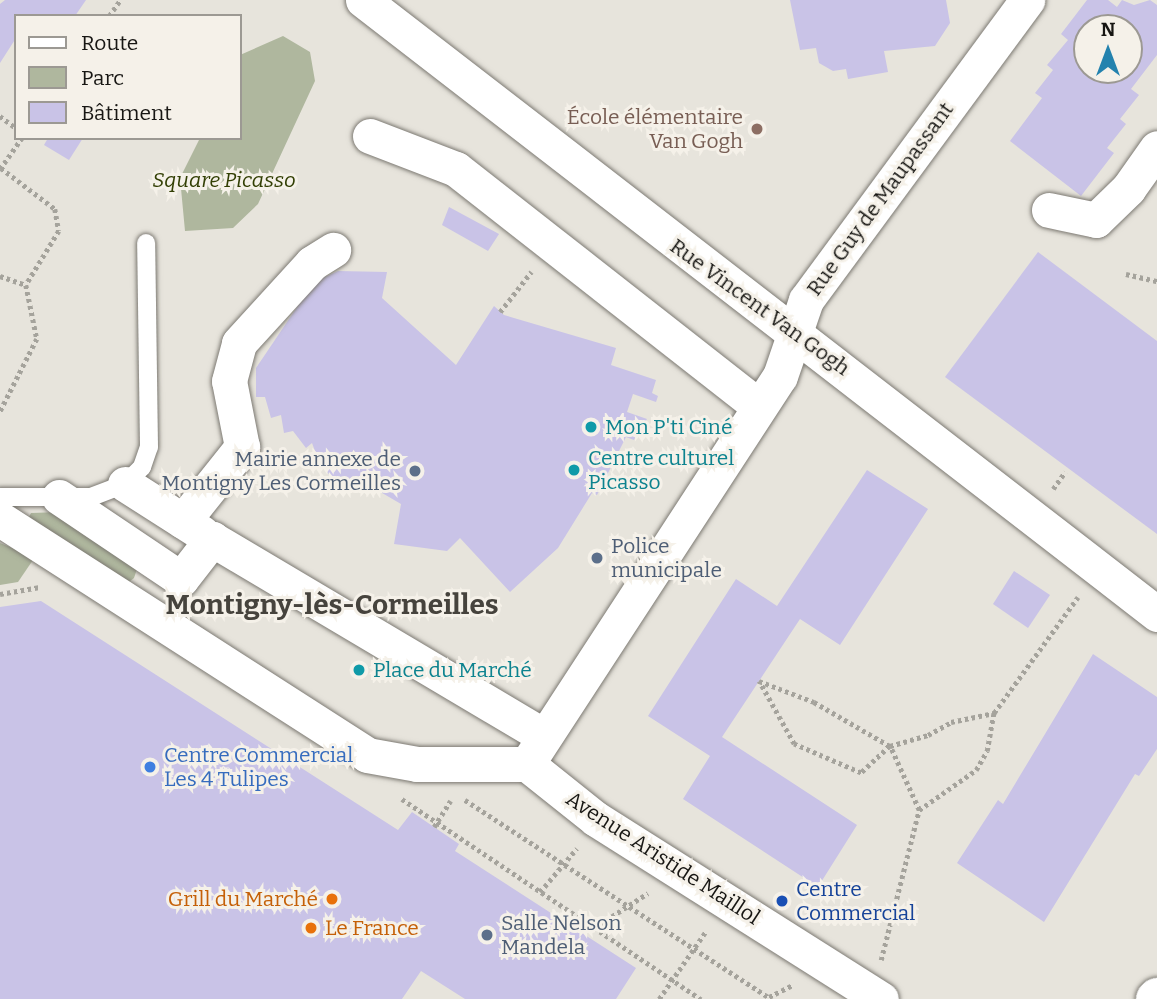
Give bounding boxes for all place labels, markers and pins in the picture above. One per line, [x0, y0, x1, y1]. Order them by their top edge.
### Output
place label: École élémentaire Van Gogh [567, 104, 743, 154]
marker: École élémentaire Van Gogh [749, 121, 765, 137]
place label: Mon P'ti Ciné [605, 414, 732, 440]
marker: Mon P'ti Ciné [583, 419, 599, 435]
place label: Centre culturel Picasso [588, 445, 734, 495]
place label: Mairie annexe de Montigny Les Cormeilles [161, 446, 401, 496]
marker: Centre culturel Picasso [566, 462, 582, 478]
marker: Mairie annexe de Montigny Les Cormeilles [407, 463, 423, 479]
place label: Police municipale [611, 533, 722, 583]
marker: Police municipale [589, 550, 605, 566]
place label: Place du Marché [373, 657, 532, 683]
marker: Place du Marché [351, 662, 367, 678]
place label: Centre Commercial Les 4 Tulipes [164, 742, 353, 792]
marker: Centre Commercial Les 4 Tulipes [142, 759, 158, 775]
place label: Centre Commercial [796, 876, 915, 926]
place label: Grill du Marché [168, 886, 318, 912]
marker: Grill du Marché [324, 891, 340, 907]
marker: Centre Commercial [774, 893, 790, 909]
place label: Salle Nelson Mandela [501, 910, 622, 960]
place label: Le France [325, 915, 419, 941]
marker: Le France [303, 920, 319, 936]
marker: Salle Nelson Mandela [479, 927, 495, 943]

